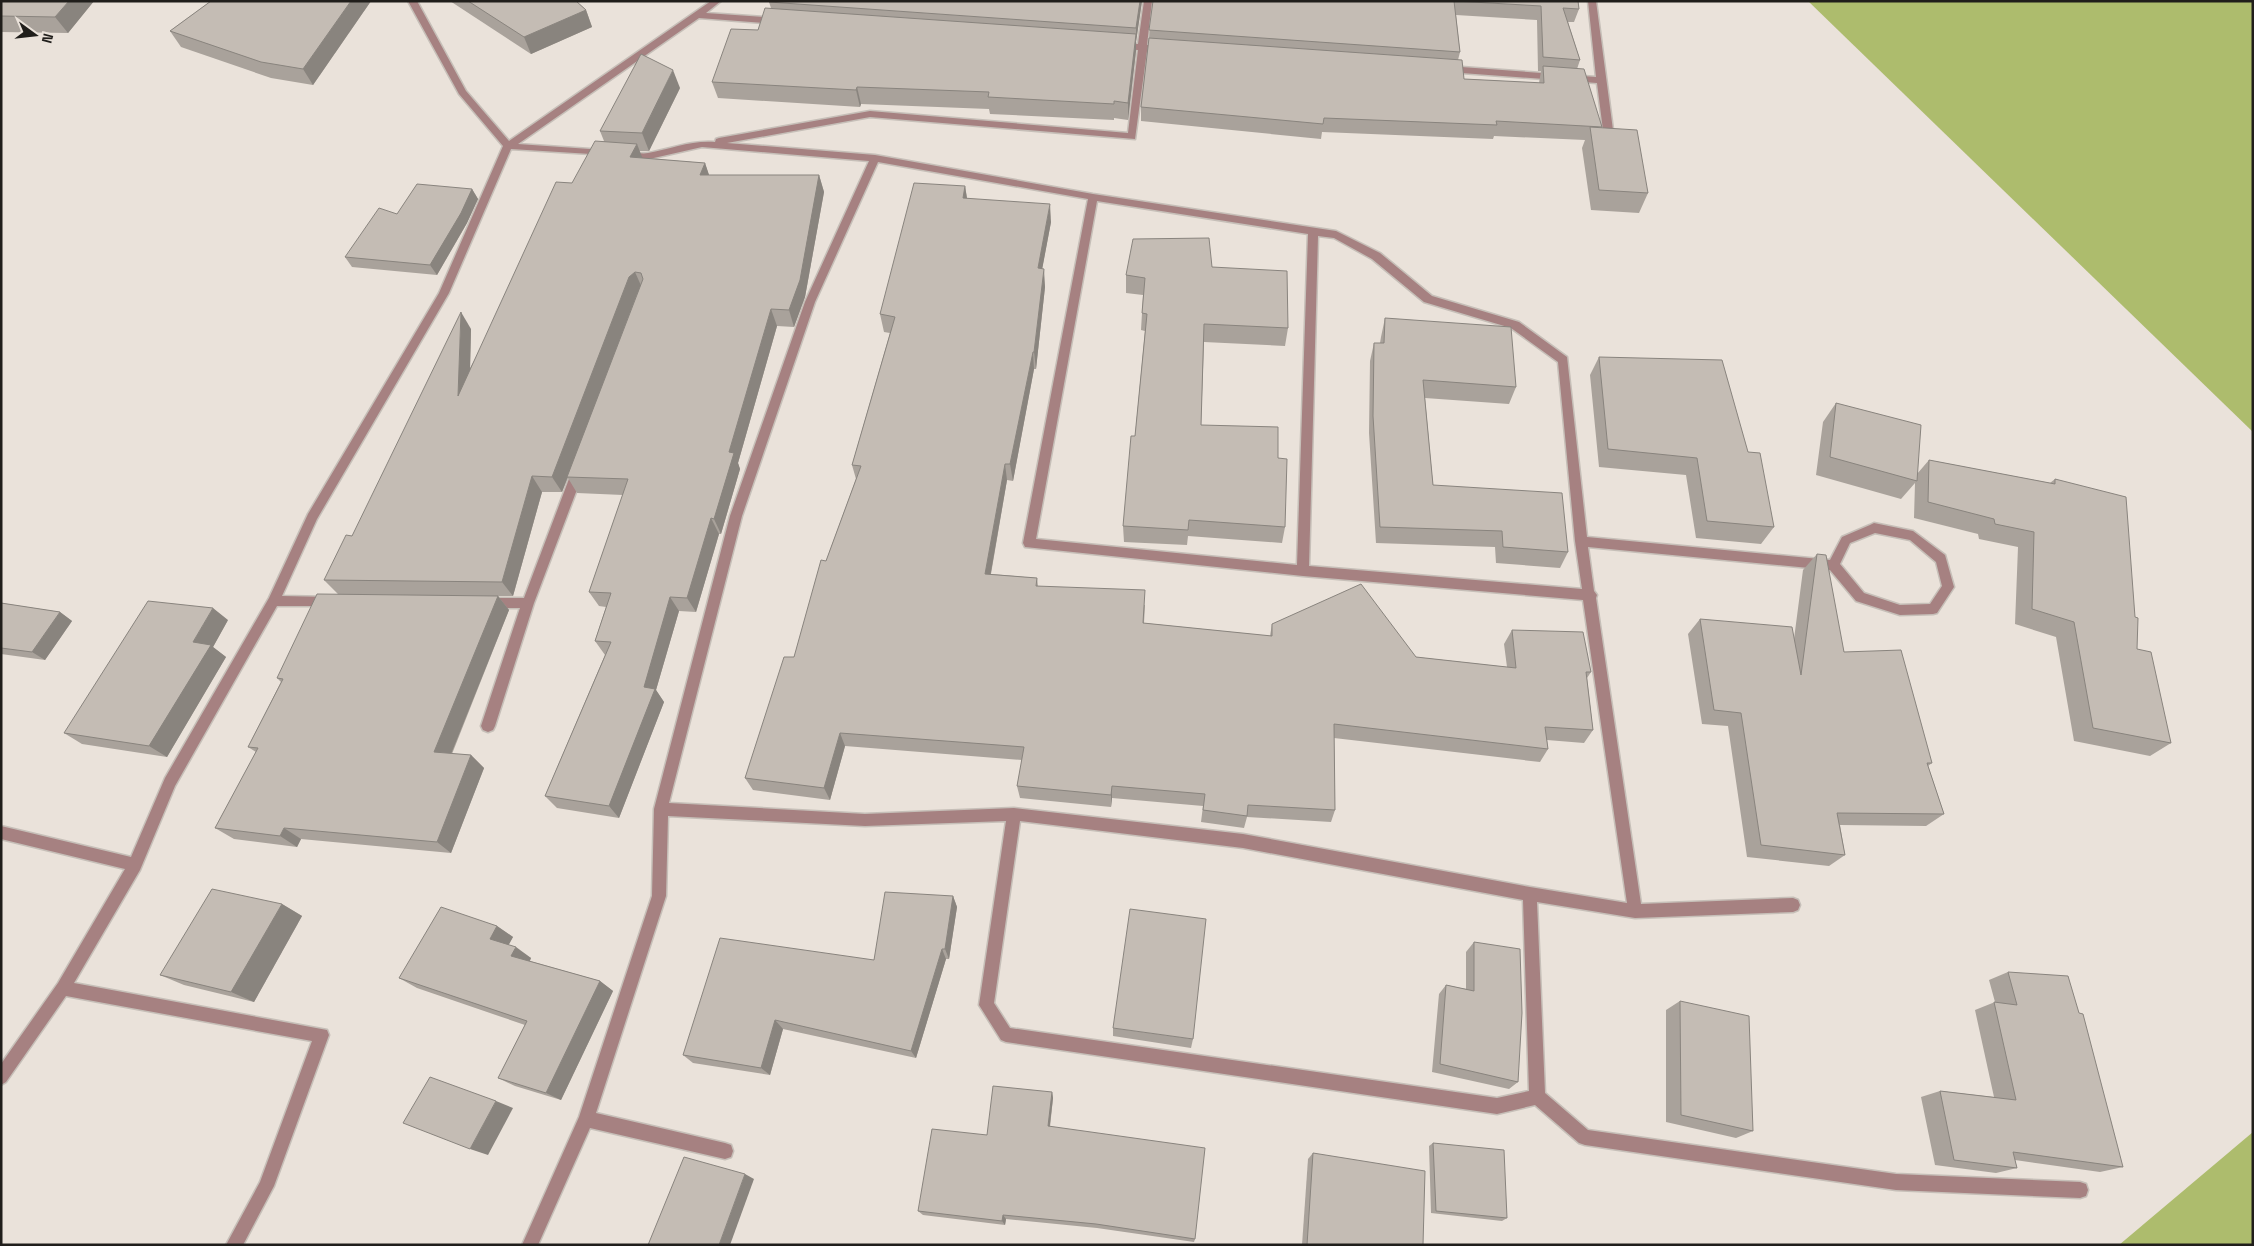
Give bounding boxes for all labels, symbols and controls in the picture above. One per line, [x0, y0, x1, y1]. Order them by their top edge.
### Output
north arrow [10, 10, 60, 60]
text: N [38, 31, 57, 45]

